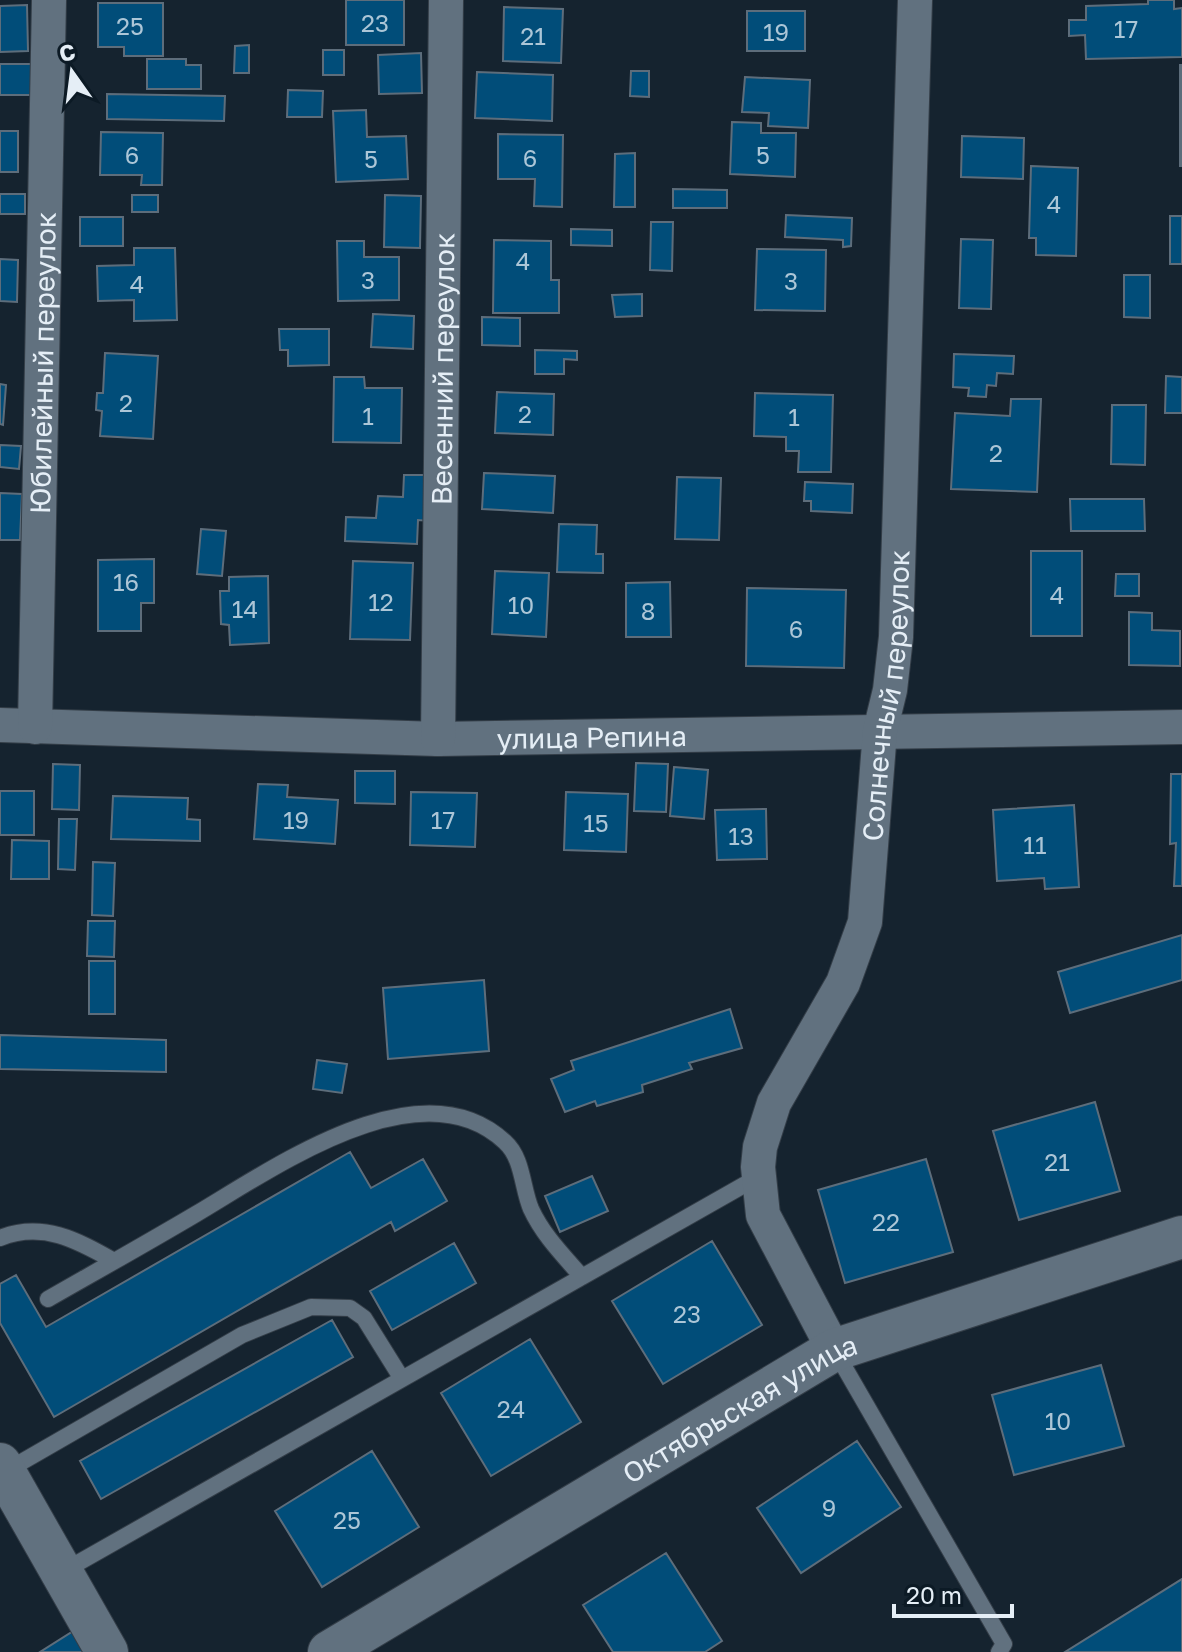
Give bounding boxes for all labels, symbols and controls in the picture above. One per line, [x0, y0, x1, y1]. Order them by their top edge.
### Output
house number: 23 [361, 8, 389, 37]
house number: 25 [116, 11, 144, 40]
house number: 17 [1114, 14, 1138, 43]
house number: 19 [763, 17, 789, 46]
house number: 21 [520, 21, 546, 50]
north arrow [32, 32, 112, 112]
text: С [56, 37, 78, 67]
house number: 6 [125, 140, 139, 169]
house number: 5 [756, 140, 770, 169]
house number: 6 [523, 143, 537, 172]
house number: 5 [364, 144, 378, 173]
house number: 4 [1047, 189, 1061, 218]
street label: Юбилейный переулок [23, 212, 61, 514]
street label: Весенний переулок [424, 233, 460, 505]
house number: 4 [516, 246, 530, 275]
house number: 3 [361, 265, 375, 294]
house number: 3 [784, 266, 798, 295]
house number: 4 [130, 269, 144, 298]
house number: 2 [119, 388, 133, 417]
house number: 2 [518, 399, 532, 428]
house number: 1 [362, 401, 374, 430]
house number: 1 [788, 402, 800, 431]
house number: 2 [989, 438, 1003, 467]
street label: Солнечный переулок [855, 550, 915, 842]
house number: 16 [113, 567, 139, 596]
house number: 4 [1050, 580, 1064, 609]
house number: 12 [368, 587, 394, 616]
house number: 10 [508, 590, 534, 619]
house number: 14 [232, 594, 258, 623]
house number: 8 [641, 596, 655, 625]
house number: 6 [789, 614, 803, 643]
street label: улица Репина [496, 718, 687, 755]
house number: 19 [283, 805, 309, 834]
house number: 17 [431, 805, 455, 834]
house number: 15 [583, 808, 609, 837]
house number: 13 [728, 821, 754, 850]
house number: 11 [1023, 830, 1047, 859]
house number: 21 [1044, 1147, 1070, 1176]
house number: 22 [872, 1207, 900, 1236]
house number: 23 [673, 1299, 701, 1328]
street label: Октябрьская улица [616, 1327, 861, 1489]
house number: 24 [497, 1394, 525, 1423]
house number: 10 [1045, 1406, 1071, 1435]
house number: 9 [822, 1493, 836, 1522]
house number: 25 [333, 1505, 361, 1534]
scale bar [894, 1568, 1012, 1618]
text: 20 m [906, 1580, 962, 1609]

